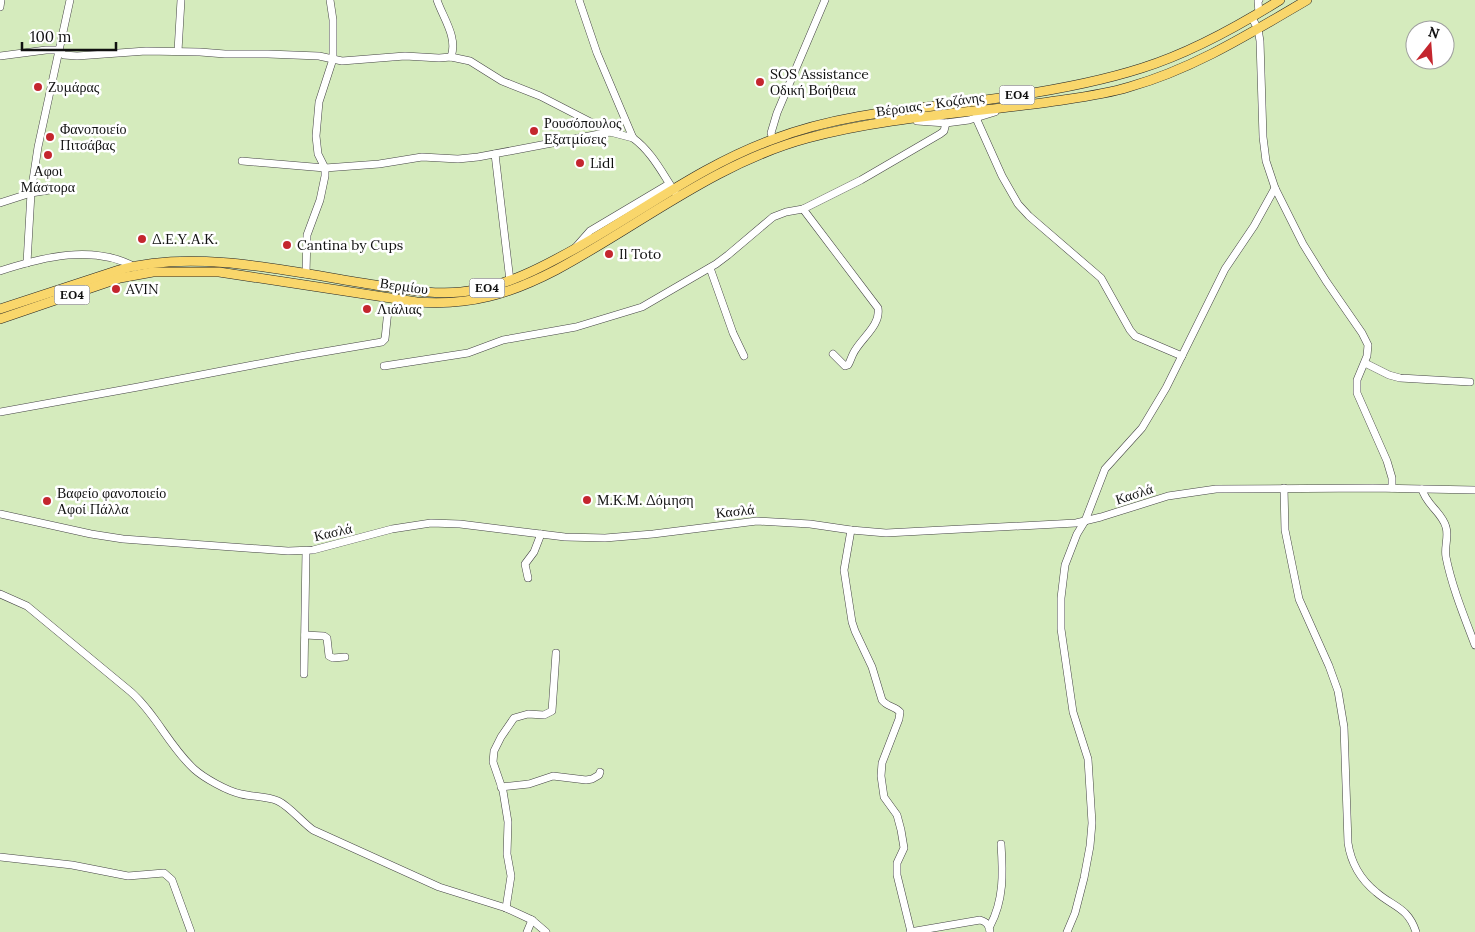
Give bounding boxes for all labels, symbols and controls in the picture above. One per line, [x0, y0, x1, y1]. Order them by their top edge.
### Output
scale bar [22, 20, 116, 52]
north arrow [1405, 20, 1455, 70]
text: N [1426, 22, 1442, 43]
text: 100 m [30, 27, 71, 46]
place label: SOS Assistance Οδική Βοήθεια [770, 65, 869, 99]
marker: SOS Assistance Οδική Βοήθεια [754, 76, 766, 88]
place label: Ζυμάρας [48, 78, 100, 96]
marker: Ζυμάρας [32, 81, 44, 93]
road number: ΕΟ4 [1000, 86, 1034, 104]
street label: Βέροιας - Κοζάνης [875, 87, 986, 120]
place label: Ρουσόπουλος Εξατμίσεις [544, 114, 622, 148]
place label: Φανοποιείο Πιτσάβας [60, 120, 126, 154]
marker: Ρουσόπουλος Εξατμίσεις [528, 125, 540, 137]
marker: Φανοποιείο Πιτσάβας [44, 131, 56, 143]
marker: Αφοι Μάστορα [42, 149, 54, 161]
place label: Lidl [590, 154, 614, 172]
marker: Lidl [574, 157, 586, 169]
place label: Αφοι Μάστορα [21, 162, 76, 196]
place label: Δ.Ε.Υ.Α.Κ. [152, 230, 218, 248]
marker: Δ.Ε.Υ.Α.Κ. [136, 233, 148, 245]
place label: Cantina by Cups [297, 236, 403, 254]
marker: Cantina by Cups [281, 239, 293, 251]
place label: Il Toto [619, 245, 661, 263]
marker: Il Toto [603, 248, 615, 260]
street label: Βερμίου [379, 274, 429, 298]
road number: ΕΟ4 [470, 278, 504, 298]
place label: AVIN [125, 280, 159, 298]
marker: AVIN [110, 283, 122, 295]
road number: ΕΟ4 [54, 286, 90, 304]
place label: Λιάλιας [377, 300, 422, 318]
marker: Λιάλιας [361, 303, 373, 315]
street label: Κασλά [1113, 479, 1156, 509]
place label: Βαφείο φανοποιείο Αφοί Πάλλα [57, 484, 166, 518]
place label: Μ.Κ.Μ. Δόμηση [597, 491, 694, 509]
marker: Μ.Κ.Μ. Δόμηση [581, 494, 593, 506]
marker: Βαφείο φανοποιείο Αφοί Πάλλα [41, 495, 53, 507]
street label: Κασλά [715, 500, 756, 522]
street label: Κασλά [312, 519, 354, 545]

